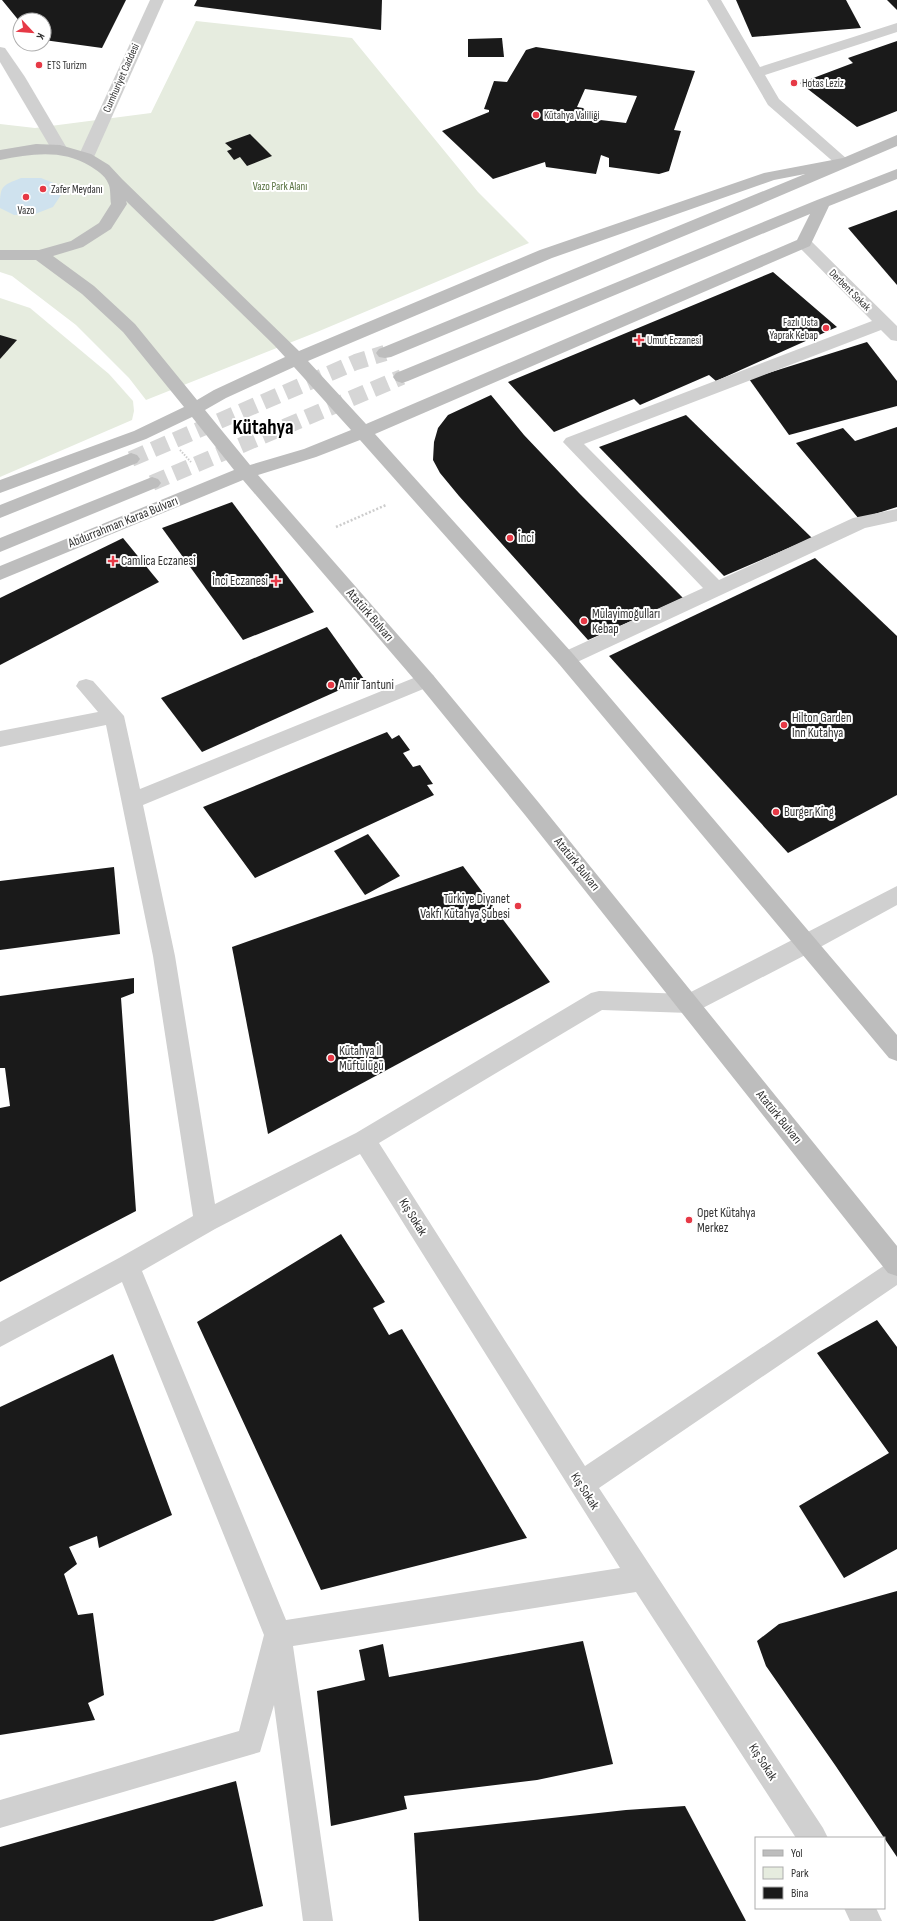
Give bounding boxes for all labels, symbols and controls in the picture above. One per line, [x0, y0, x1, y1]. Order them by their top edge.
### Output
north arrow [12, 12, 52, 52]
text: K [33, 31, 48, 42]
street label: Cumhuriyet Caddesi [100, 42, 142, 114]
place label: ETS Turizm [47, 59, 87, 72]
marker: ETS Turizm [34, 60, 44, 70]
place label: Hotas Leziz [802, 77, 844, 90]
marker: Hotas Leziz [789, 78, 799, 88]
place label: Kütahya Valiliği [544, 109, 600, 122]
marker: Kütahya Valiliği [531, 110, 541, 120]
park label: Vazo Park Alanı [253, 180, 307, 193]
place label: Zafer Meydanı [51, 183, 103, 196]
marker: Zafer Meydanı [38, 184, 48, 194]
marker: Vazo [21, 192, 31, 202]
place label: Vazo [17, 204, 35, 217]
street label: Derbent Sokak [826, 266, 874, 314]
place label: Fazlı Usta Yaprak Kebap [769, 316, 818, 342]
marker: Fazlı Usta Yaprak Kebap [821, 323, 831, 333]
place label: Umut Eczanesi [647, 334, 701, 347]
marker: Umut Eczanesi [634, 335, 644, 345]
district label: Kütahya [232, 415, 294, 440]
street label: Abdurrahman Karaa Bulvarı [65, 493, 180, 552]
place label: İnci [518, 529, 534, 546]
marker: İnci [505, 533, 515, 543]
place label: Camlica Eczanesi [121, 553, 196, 569]
marker: Camlica Eczanesi [108, 556, 118, 566]
place label: İnci Eczanesi [212, 572, 268, 589]
marker: İnci Eczanesi [271, 576, 281, 586]
street label: Atatürk Bulvarı [342, 585, 397, 645]
place label: Mülayimoğulları Kebap [592, 606, 660, 637]
marker: Mülayimoğulları Kebap [579, 616, 589, 626]
place label: Amir Tantuni [338, 677, 394, 693]
marker: Amir Tantuni [326, 680, 336, 690]
place label: Hilton Garden Inn Kutahya [792, 710, 852, 741]
marker: Hilton Garden Inn Kutahya [779, 720, 789, 730]
place label: Burger King [784, 804, 834, 820]
marker: Burger King [771, 807, 781, 817]
street label: Atatürk Bulvarı [550, 833, 603, 894]
place label: Türkiye Diyanet Vakfı Kütahya Şubesi [420, 891, 510, 922]
marker: Türkiye Diyanet Vakfı Kütahya Şubesi [513, 901, 523, 911]
place label: Kütahya İl Müftülüğü [339, 1042, 384, 1074]
marker: Kütahya İl Müftülüğü [326, 1053, 336, 1063]
street label: Atatürk Bulvarı [752, 1086, 805, 1147]
street label: Kış Sokak [395, 1195, 431, 1239]
place label: Opet Kütahya Merkez [697, 1205, 755, 1236]
marker: Opet Kütahya Merkez [684, 1215, 694, 1225]
street label: Kış Sokak [567, 1470, 603, 1513]
street label: Kış Sokak [745, 1741, 781, 1784]
legend [755, 1837, 885, 1909]
text: Yol [791, 1846, 803, 1861]
text: Park [791, 1866, 809, 1881]
text: Bina [791, 1886, 809, 1901]

